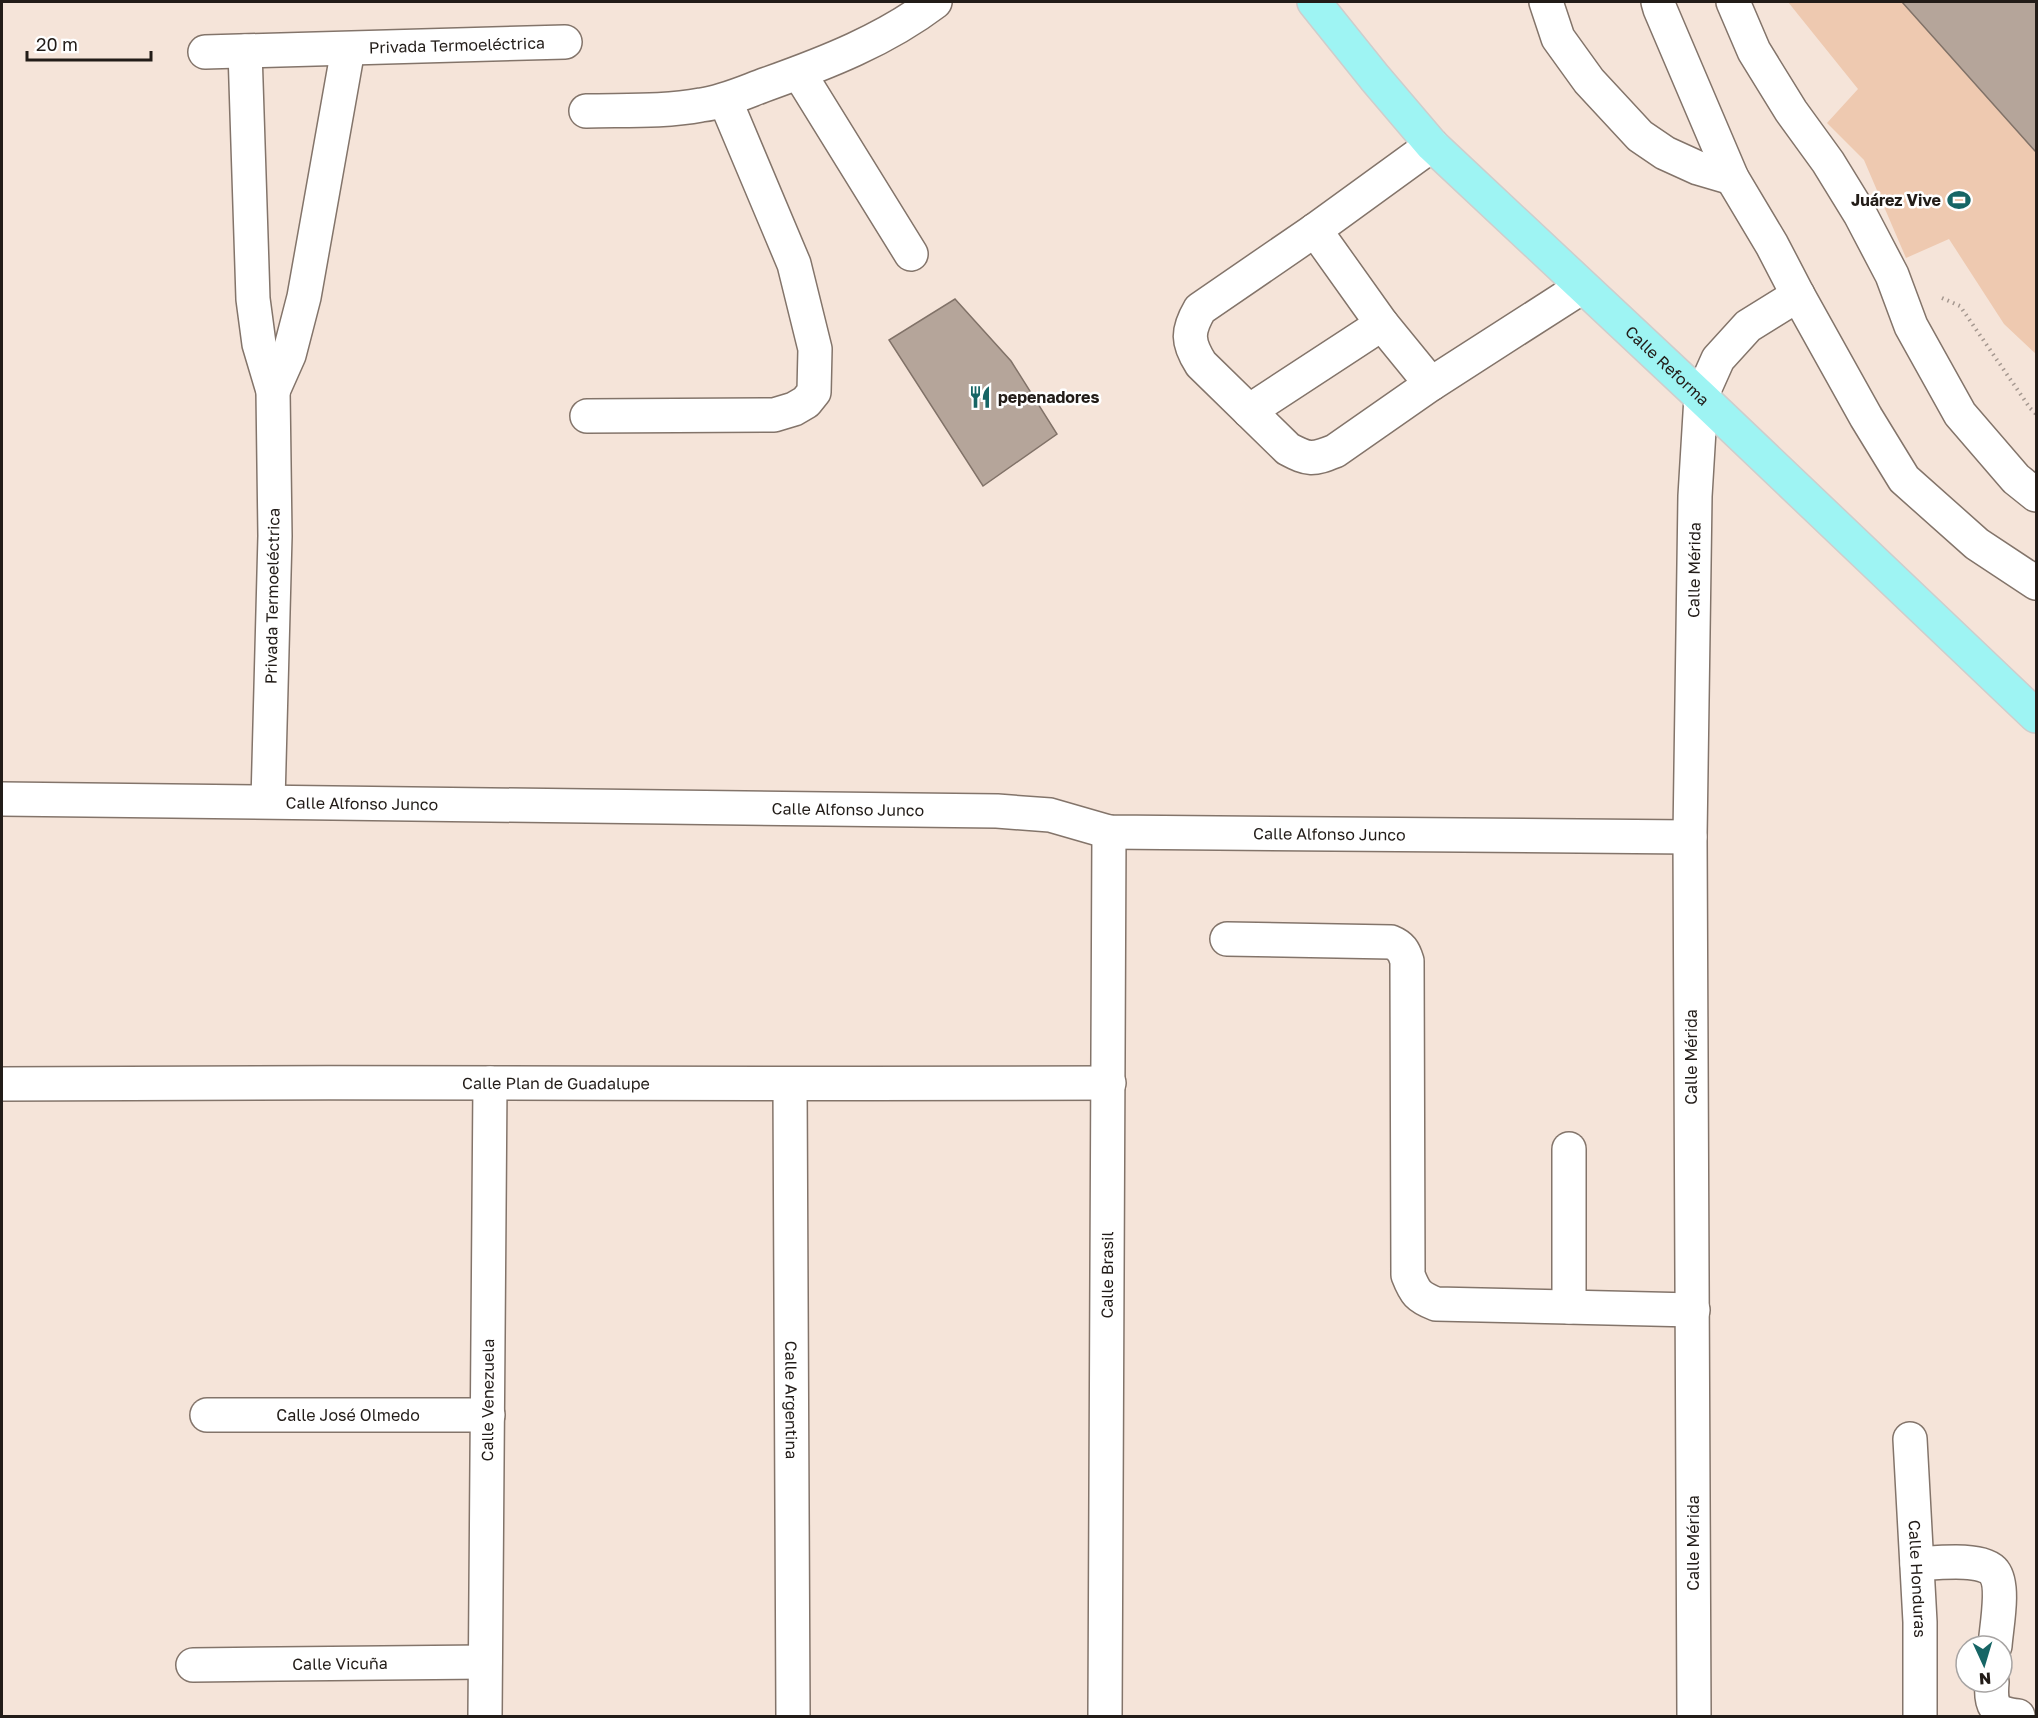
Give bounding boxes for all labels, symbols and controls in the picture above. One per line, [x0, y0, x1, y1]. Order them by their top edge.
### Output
scale bar [27, 24, 152, 62]
text: 20 m [36, 33, 78, 55]
street label: Privada Termoeléctrica [369, 33, 545, 57]
sports icon: Juárez Vive [1946, 187, 1972, 213]
place label: Juárez Vive [1851, 190, 1941, 210]
street label: Calle Reforma [1621, 321, 1714, 410]
restaurant icon: pepenadores [967, 384, 993, 410]
place label: pepenadores [998, 387, 1099, 407]
street label: Privada Termoeléctrica [260, 508, 284, 684]
street label: Calle Mérida [1683, 522, 1705, 618]
street label: Calle Alfonso Junco [286, 792, 438, 814]
street label: Calle Alfonso Junco [772, 798, 924, 820]
street label: Calle Alfonso Junco [1253, 823, 1406, 845]
street label: Calle Mérida [1681, 1009, 1701, 1105]
street label: Calle Plan de Guadalupe [462, 1073, 650, 1093]
street label: Calle Brasil [1097, 1231, 1117, 1319]
street label: Calle Venezuela [477, 1339, 498, 1461]
street label: Calle Argentina [781, 1341, 802, 1459]
street label: Calle José Olmedo [276, 1405, 420, 1425]
street label: Calle Mérida [1683, 1495, 1703, 1591]
street label: Calle Honduras [1904, 1519, 1930, 1638]
north arrow [1954, 1634, 2014, 1694]
street label: Calle Vicuña [292, 1653, 388, 1674]
text: N [1978, 1669, 1992, 1689]

